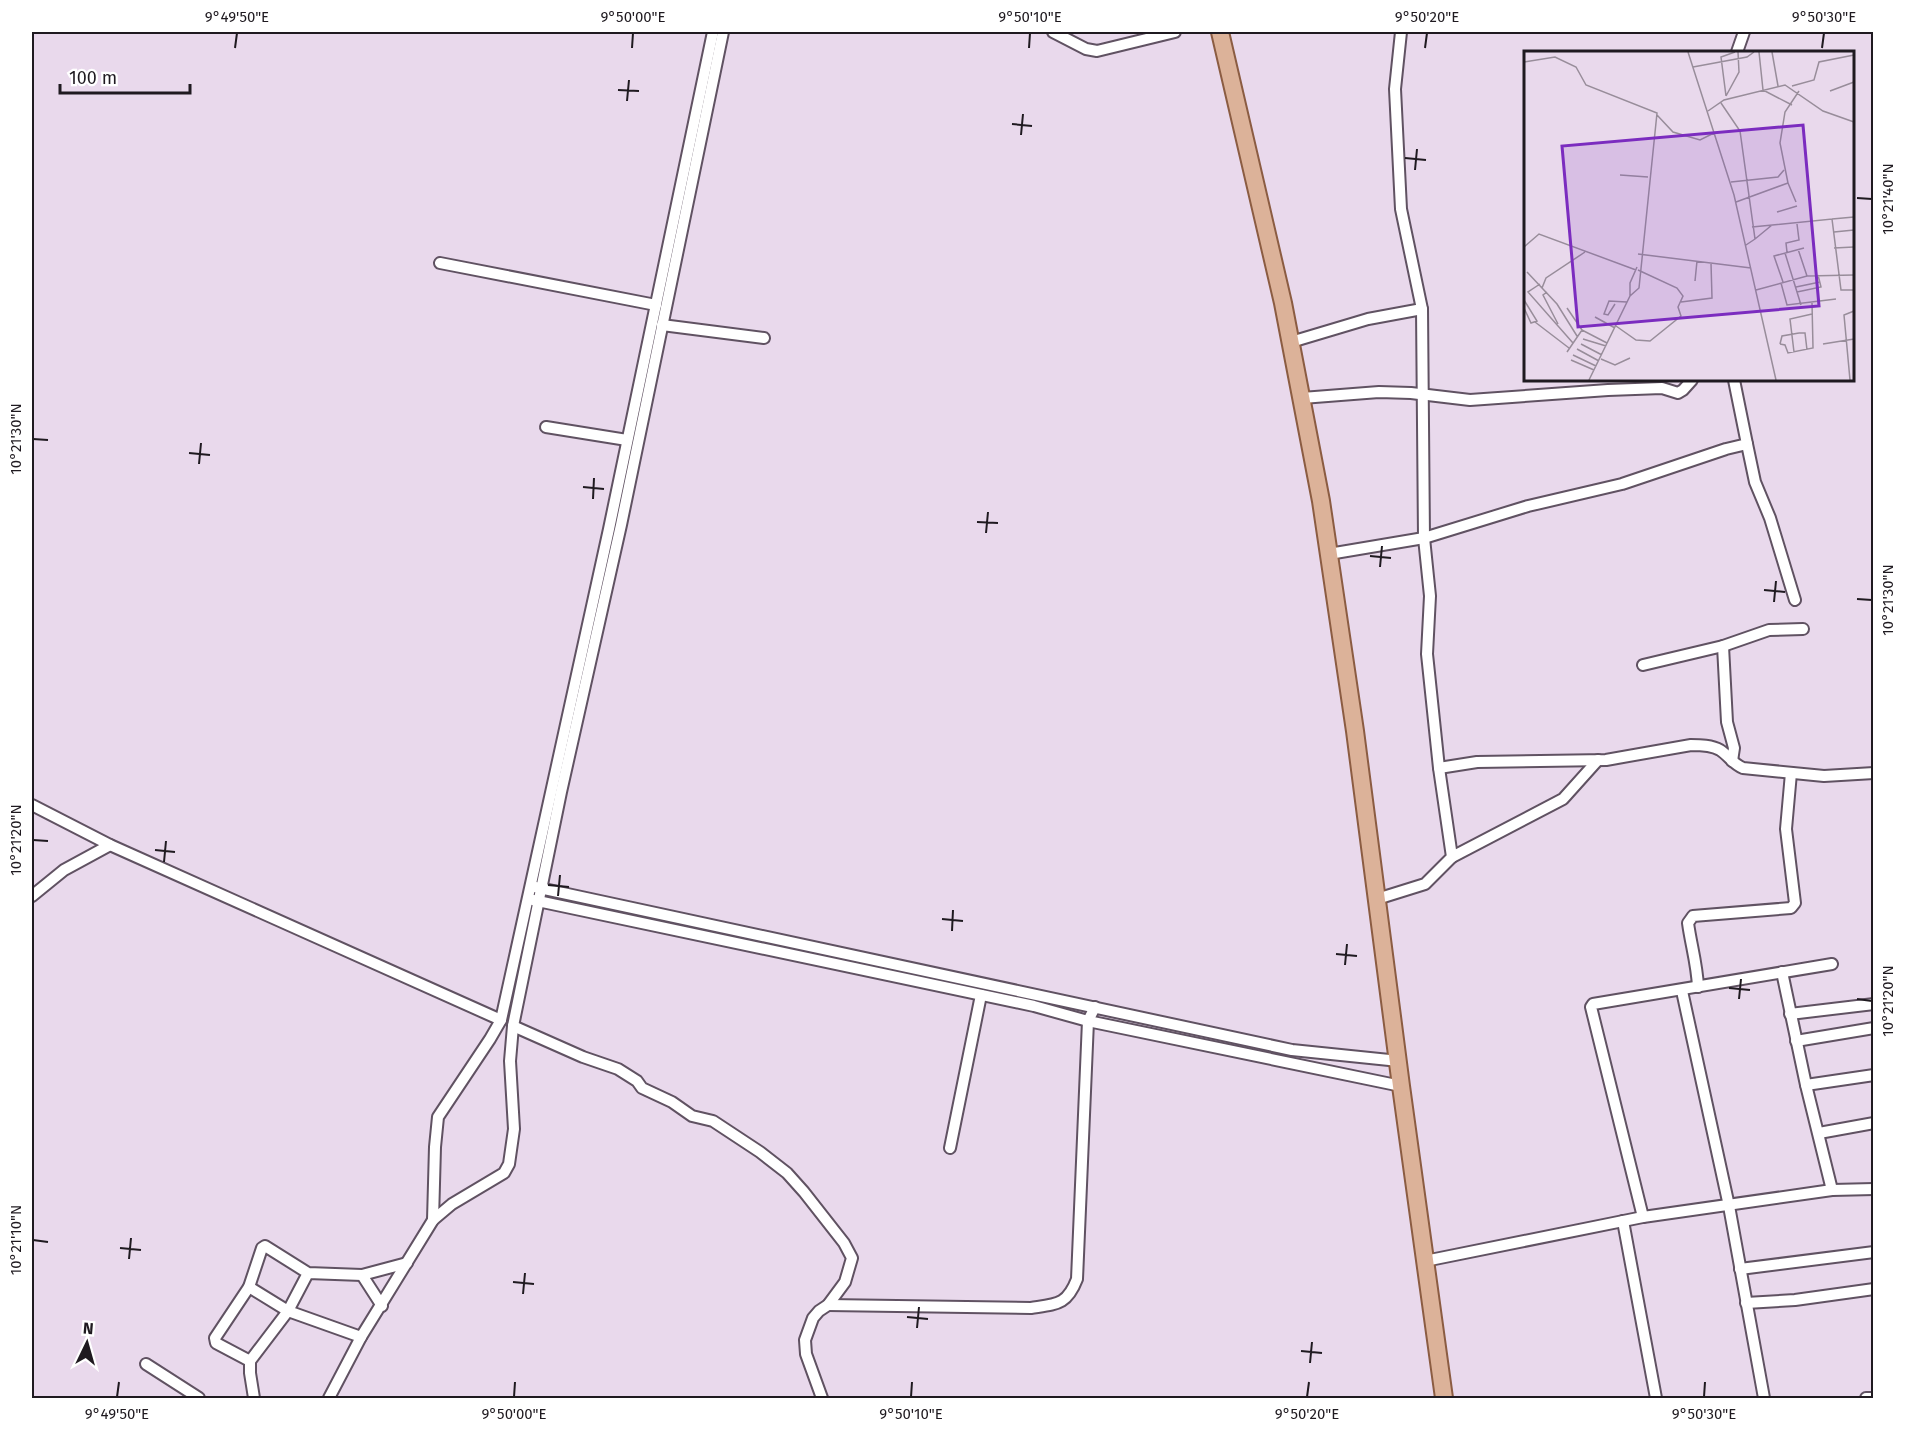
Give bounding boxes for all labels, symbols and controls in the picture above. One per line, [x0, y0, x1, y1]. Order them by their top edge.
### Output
text: 9°49'50"E [205, 8, 269, 26]
text: 9°50'00"E [600, 8, 666, 26]
text: 9°50'10"E [998, 8, 1062, 26]
text: 9°50'20"E [1395, 8, 1459, 26]
text: 9°50'30"E [1792, 8, 1856, 26]
inset map [1524, 51, 1854, 381]
scale bar [60, 57, 190, 95]
text: 100 m [69, 67, 117, 89]
text: 10°21'40"N [1879, 163, 1897, 235]
text: 10°21'30"N [7, 403, 25, 475]
text: 10°21'30"N [1879, 564, 1897, 636]
text: 10°21'20"N [7, 804, 25, 876]
text: 10°21'20"N [1879, 965, 1897, 1037]
text: 10°21'10"N [7, 1205, 25, 1275]
north arrow [57, 1313, 117, 1373]
text: N [82, 1319, 94, 1338]
text: 9°49'50"E [85, 1405, 149, 1423]
text: 9°50'00"E [481, 1405, 547, 1423]
text: 9°50'10"E [879, 1405, 943, 1423]
text: 9°50'20"E [1275, 1405, 1339, 1423]
text: 9°50'30"E [1672, 1405, 1736, 1423]

